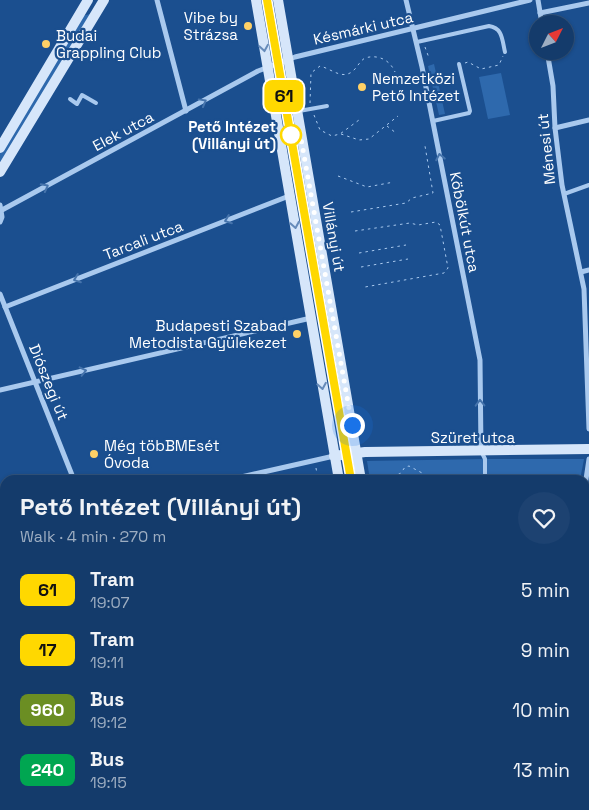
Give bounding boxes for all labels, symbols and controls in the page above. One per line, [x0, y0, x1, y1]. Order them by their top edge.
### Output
street label: Késmárki utca [311, 7, 415, 49]
place label: Vibe by Strázsa [184, 8, 238, 44]
north arrow [529, 15, 574, 60]
map controls [529, 15, 574, 60]
marker: Vibe by Strázsa [242, 20, 254, 32]
place label: Budai Grappling Club [56, 26, 161, 62]
marker: Budai Grappling Club [40, 38, 52, 50]
one-way arrow [259, 44, 269, 52]
place label: Nemzetközi Pető Intézet [372, 69, 460, 105]
line badge: 61 [262, 80, 306, 112]
marker: Nemzetközi Pető Intézet [356, 81, 368, 93]
text: 61 [274, 84, 294, 107]
one-way arrow [198, 98, 207, 108]
street label: Elek utca [89, 107, 157, 155]
street label: Ménesi út [533, 112, 559, 186]
place label: Pető Intézet (Villányi út) [188, 117, 276, 153]
marker: Pető Intézet (Villányi út) [280, 124, 302, 146]
one-way arrow [435, 152, 445, 161]
street label: Köbölkút utca [446, 170, 484, 274]
one-way arrow [40, 183, 49, 193]
street label: Villányi út [318, 200, 350, 274]
one-way arrow [224, 214, 233, 224]
street label: Tarcali utca [101, 216, 186, 264]
one-way arrow [289, 221, 299, 230]
one-way arrow [73, 273, 82, 284]
place label: Budapesti Szabad Metodista Gyülekezet [129, 316, 287, 352]
marker: Budapesti Szabad Metodista Gyülekezet [291, 328, 303, 340]
street label: Diószegi út [25, 341, 73, 423]
one-way arrow [78, 366, 87, 377]
one-way arrow [316, 382, 327, 390]
one-way arrow [475, 398, 485, 406]
your location [340, 413, 365, 438]
street label: Szüret utca [431, 428, 516, 447]
place label: Még töbBMEsét Óvoda [104, 436, 220, 472]
marker: Még töbBMEsét Óvoda [88, 448, 100, 460]
text: Pető Intézet (Villányi út) [20, 491, 301, 522]
button: heart [518, 492, 570, 544]
text: Walk · 4 min · 270 m [20, 526, 166, 547]
text: Tram [90, 567, 134, 592]
text: 61 [38, 578, 57, 601]
text: 5 min [521, 578, 570, 603]
text: 19:07 [90, 592, 130, 613]
text: Tram [90, 627, 134, 652]
text: 17 [38, 638, 57, 661]
text: 9 min [521, 638, 570, 663]
text: 19:11 [90, 652, 124, 673]
text: Bus [90, 687, 124, 712]
text: 960 [31, 698, 64, 721]
text: 10 min [512, 698, 570, 723]
text: 19:12 [90, 712, 127, 733]
text: Bus [90, 747, 124, 772]
text: 240 [31, 758, 64, 781]
text: 13 min [513, 758, 570, 783]
text: 19:15 [90, 772, 127, 793]

